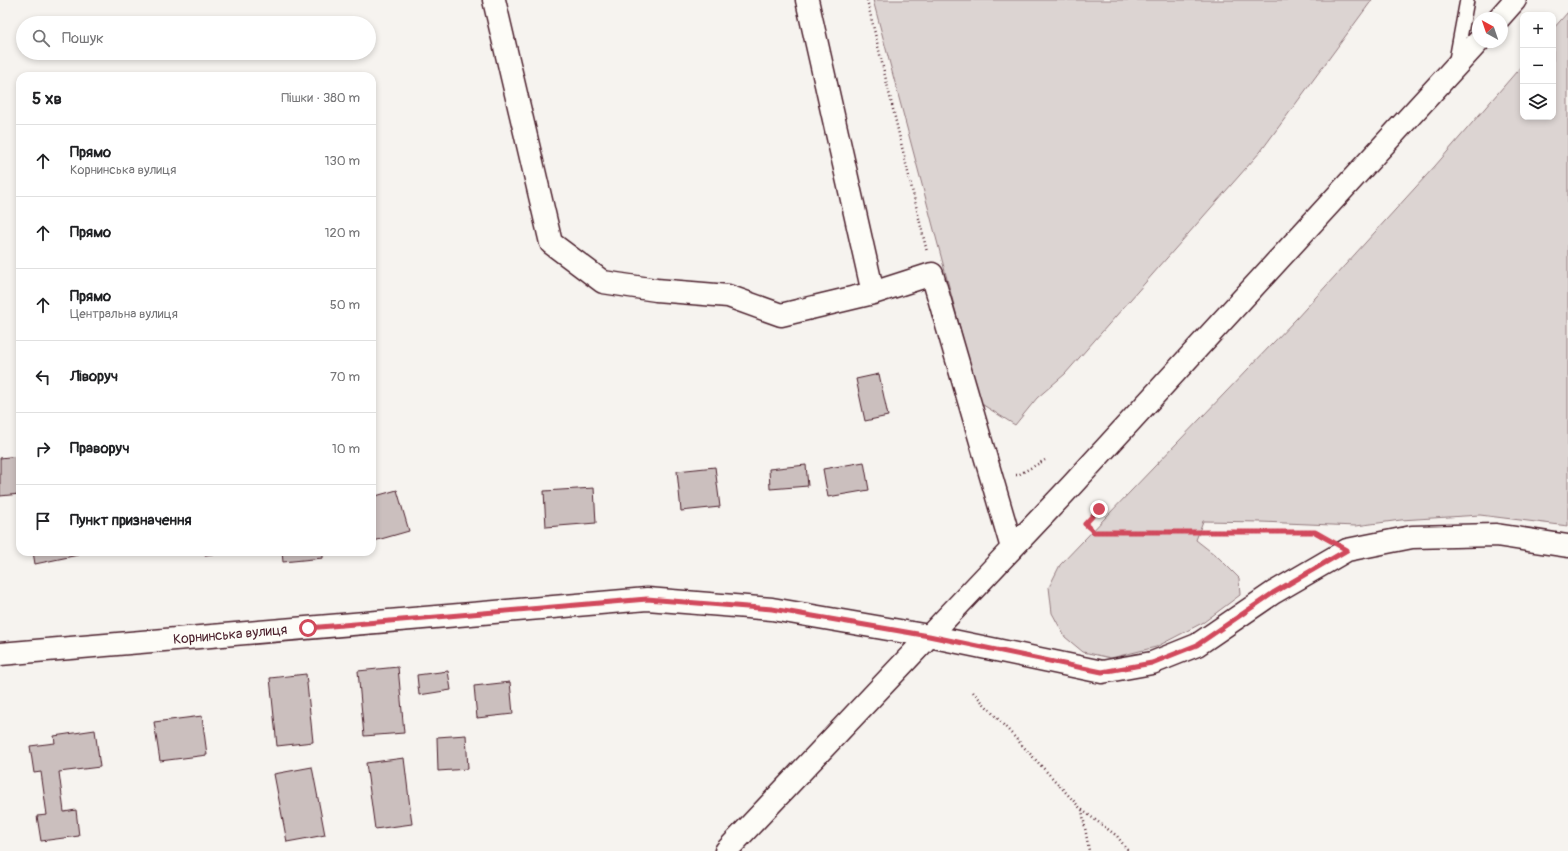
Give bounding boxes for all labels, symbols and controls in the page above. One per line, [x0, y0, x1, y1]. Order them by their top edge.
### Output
north arrow [1472, 12, 1508, 48]
map controls [1520, 12, 1556, 120]
button: + [1520, 12, 1556, 48]
search box [16, 16, 376, 60]
icon: search [30, 27, 52, 49]
text: Пошук [62, 29, 104, 48]
button: − [1520, 48, 1556, 84]
button: layers [1520, 84, 1556, 120]
text: 5 хв [32, 88, 62, 109]
text: Пішки · 380 m [281, 90, 360, 106]
text: Прямо [70, 143, 111, 162]
icon: ahead [32, 150, 54, 172]
text: 130 m [324, 153, 360, 169]
text: Корнинська вулиця [70, 162, 176, 178]
icon: ahead [32, 222, 54, 244]
text: Прямо [70, 223, 111, 242]
text: 120 m [324, 225, 360, 241]
text: Прямо [70, 287, 111, 306]
icon: ahead [32, 294, 54, 316]
text: 50 m [330, 297, 360, 313]
text: Центральна вулиця [70, 306, 178, 322]
icon: left [32, 366, 54, 388]
text: Ліворуч [70, 367, 118, 386]
text: 70 m [330, 369, 360, 385]
icon: right [32, 438, 54, 460]
text: Праворуч [70, 439, 130, 458]
text: 10 m [332, 441, 360, 457]
route end [1090, 500, 1108, 518]
icon: arrive [32, 510, 54, 532]
text: Пункт призначення [70, 511, 191, 530]
route start [299, 619, 317, 637]
street label: Корнинська вулиця [172, 621, 288, 648]

